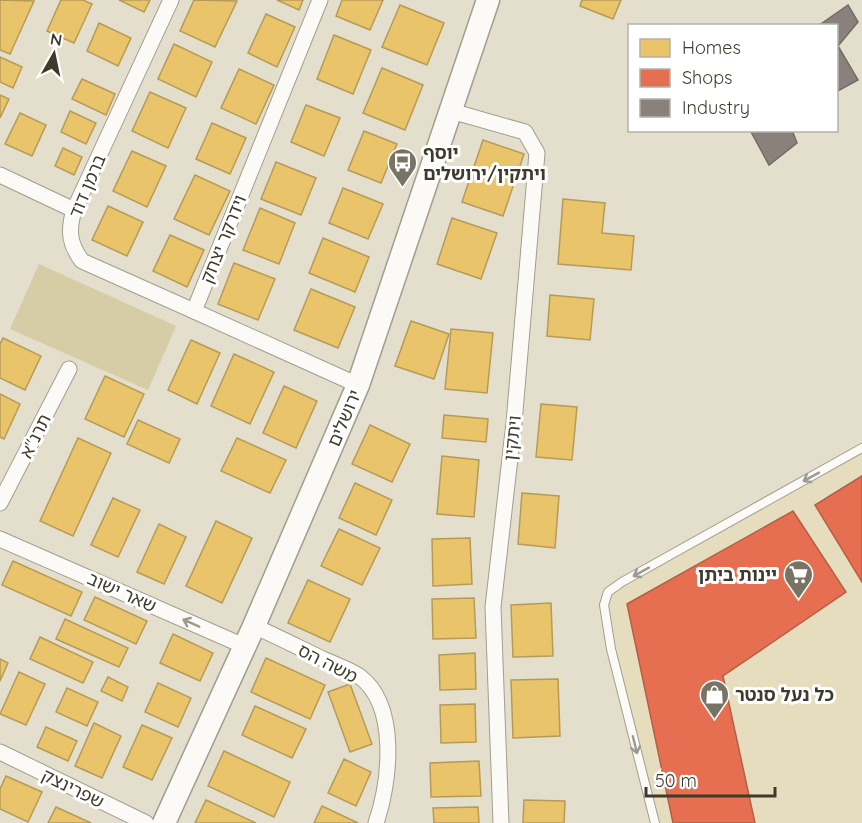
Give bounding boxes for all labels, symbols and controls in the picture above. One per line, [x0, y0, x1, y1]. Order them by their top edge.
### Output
north arrow [24, 24, 84, 84]
legend [628, 24, 838, 132]
text: N [49, 28, 64, 50]
text: Homes [682, 36, 741, 59]
text: Shops [682, 66, 733, 89]
text: Industry [682, 96, 750, 119]
place label: יוסף ויתקין/ירושלים [423, 141, 546, 185]
bus stop icon: יוסף ויתקין/ירושלים [386, 146, 418, 188]
street label: ברמן דוד [63, 151, 111, 221]
street label: וידרקר יצחק [195, 191, 251, 287]
street label: ירושלים [322, 386, 366, 450]
street label: תרנ"א [14, 410, 56, 462]
street label: ויתקין [498, 414, 526, 462]
one-way arrow [803, 471, 820, 483]
supermarket icon: יינות ביתן [782, 558, 814, 600]
place label: יינות ביתן [698, 563, 777, 586]
street label: שאר ישוב [84, 567, 160, 617]
one-way arrow [632, 567, 650, 578]
one-way arrow [182, 616, 200, 628]
street label: משה הס [294, 638, 362, 688]
shop icon: כל נעל סנטר [698, 678, 730, 720]
place label: כל נעל סנטר [735, 683, 834, 706]
one-way arrow [630, 735, 642, 754]
scale bar [646, 760, 775, 798]
street label: שפרינצק [38, 763, 108, 813]
text: 50 m [655, 769, 697, 792]

